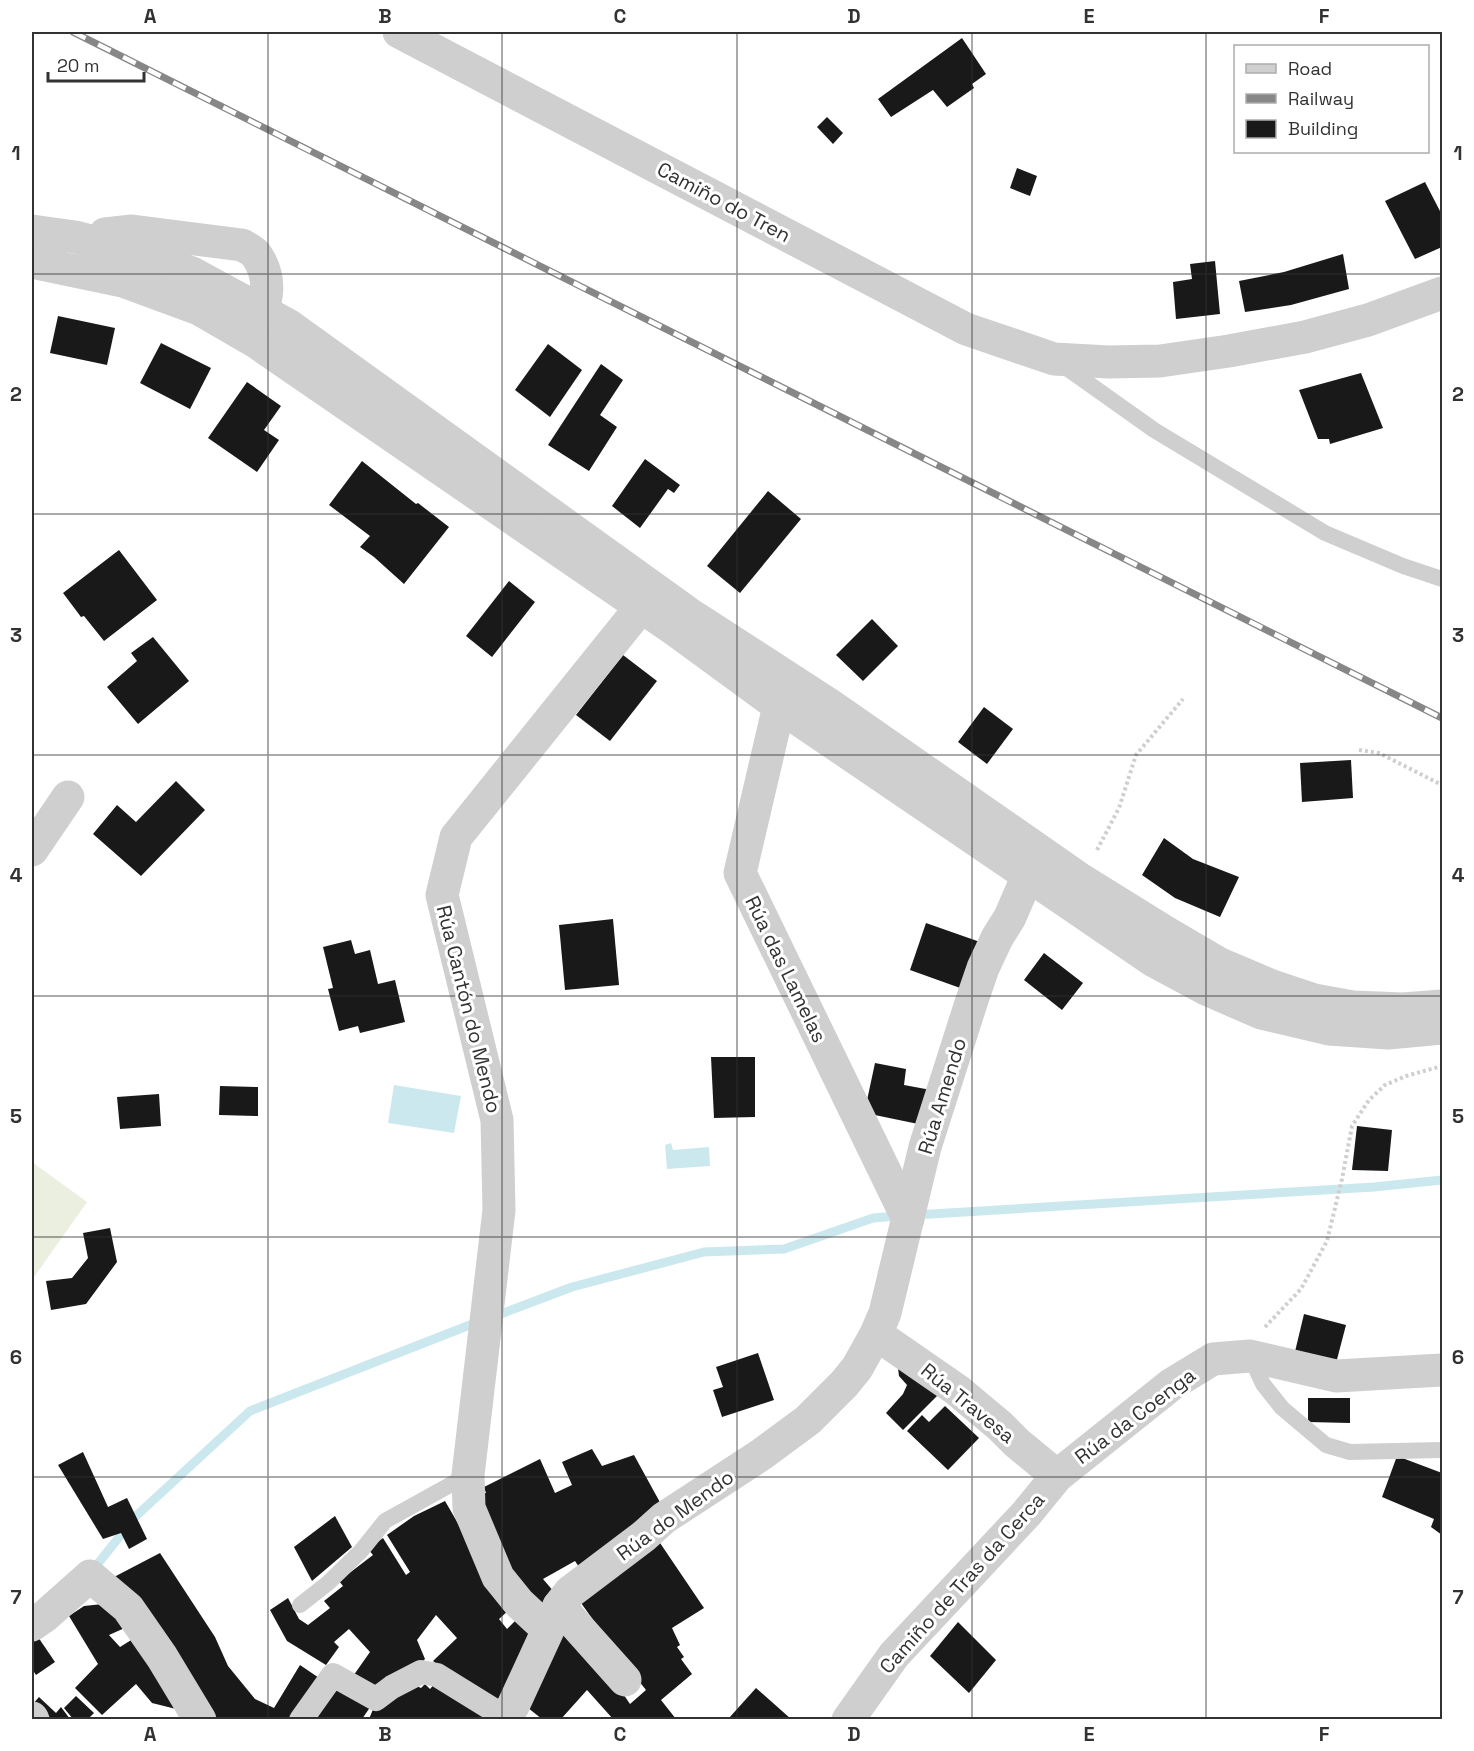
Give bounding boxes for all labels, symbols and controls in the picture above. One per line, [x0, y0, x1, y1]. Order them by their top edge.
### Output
text: A [144, 3, 157, 29]
text: B [378, 3, 392, 29]
text: C [614, 3, 627, 29]
text: D [847, 3, 861, 29]
text: E [1083, 3, 1095, 29]
text: F [1319, 3, 1330, 29]
scale bar [48, 45, 144, 83]
legend [1234, 45, 1429, 153]
text: 20 m [57, 54, 100, 77]
text: Road [1288, 57, 1332, 80]
text: Railway [1288, 87, 1354, 110]
text: Building [1288, 117, 1358, 140]
text: 1 [11, 140, 21, 166]
text: 1 [1453, 140, 1463, 166]
street label: Camiño do Tren [653, 156, 795, 248]
text: 2 [10, 381, 22, 407]
text: 2 [1452, 381, 1464, 407]
text: 3 [10, 622, 22, 648]
text: 3 [1452, 622, 1464, 648]
text: 4 [10, 862, 23, 888]
text: 4 [1452, 862, 1465, 888]
street label: Rúa das Lamelas [739, 891, 833, 1047]
street label: Rúa Cantón do Mendo [431, 902, 507, 1116]
street label: Rúa Amendo [912, 1035, 972, 1157]
text: 5 [10, 1103, 22, 1129]
text: 5 [1452, 1103, 1464, 1129]
text: 6 [10, 1344, 22, 1370]
text: 6 [1452, 1344, 1464, 1370]
street label: Rúa Travesa [916, 1357, 1020, 1449]
street label: Rúa da Coenga [1069, 1362, 1201, 1470]
street label: Rúa do Mendo [611, 1464, 739, 1566]
street label: Camiño de Tras da Cerca [874, 1487, 1050, 1679]
text: 7 [10, 1584, 22, 1610]
text: 7 [1452, 1584, 1464, 1610]
text: A [144, 1721, 157, 1747]
text: B [378, 1721, 392, 1747]
text: C [614, 1721, 627, 1747]
text: D [847, 1721, 861, 1747]
text: E [1083, 1721, 1095, 1747]
text: F [1319, 1721, 1330, 1747]

